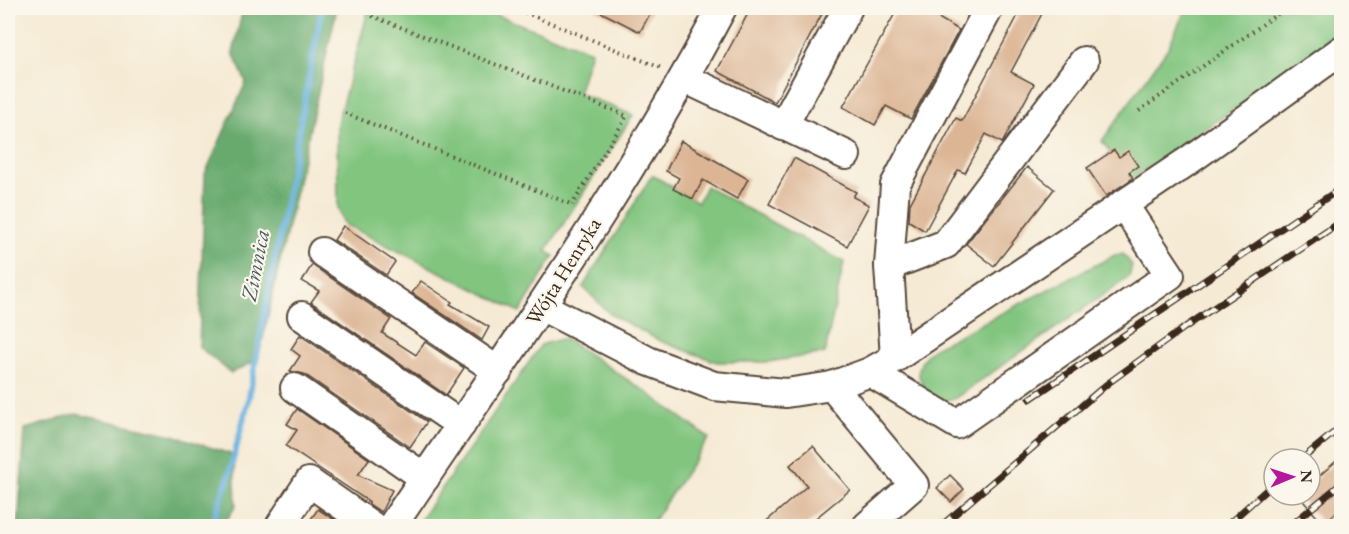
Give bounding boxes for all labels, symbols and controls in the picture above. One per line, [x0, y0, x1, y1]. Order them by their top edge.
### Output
street label: Wójta Henryka [519, 212, 607, 330]
water label: Zimnica [234, 227, 276, 304]
north arrow [1262, 447, 1322, 507]
text: N [1296, 470, 1317, 483]

